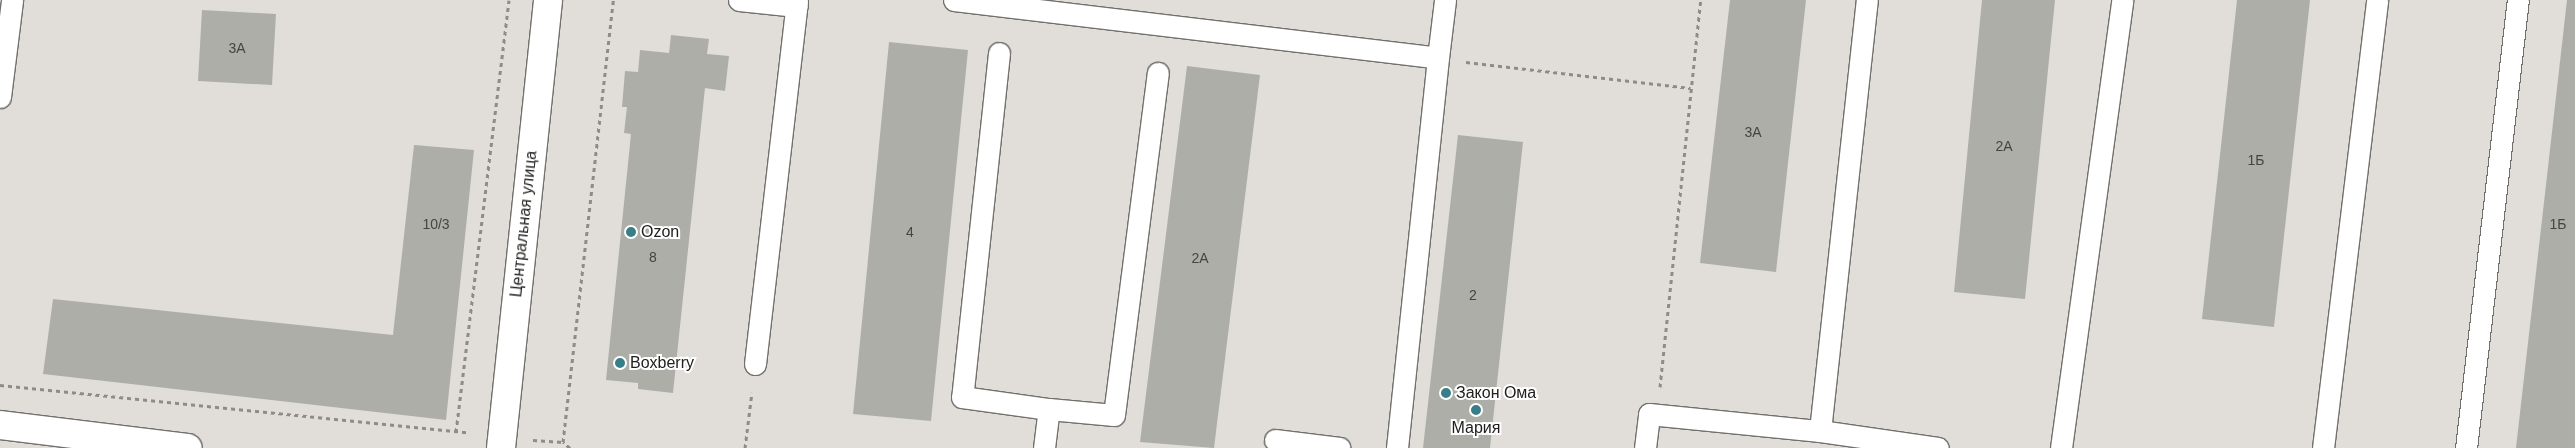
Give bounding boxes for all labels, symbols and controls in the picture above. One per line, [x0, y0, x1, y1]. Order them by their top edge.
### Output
house number: 3А [228, 40, 246, 56]
house number: 3А [1744, 124, 1762, 140]
house number: 2А [1995, 138, 2013, 154]
street label: Центральная улица [507, 150, 541, 298]
house number: 1Б [2248, 152, 2264, 168]
house number: 10/3 [422, 216, 450, 232]
house number: 1Б [2550, 216, 2566, 232]
place label: Ozon [641, 222, 679, 242]
house number: 4 [906, 224, 914, 240]
marker: Ozon [625, 226, 637, 238]
house number: 8 [649, 249, 657, 265]
house number: 2А [1191, 250, 1209, 266]
house number: 2 [1469, 287, 1477, 303]
place label: Boxberry [630, 353, 694, 373]
marker: Boxberry [614, 357, 626, 369]
place label: Закон Ома [1456, 383, 1536, 403]
marker: Закон Ома [1440, 387, 1452, 399]
marker: Мария [1470, 404, 1482, 416]
place label: Мария [1452, 418, 1500, 438]

